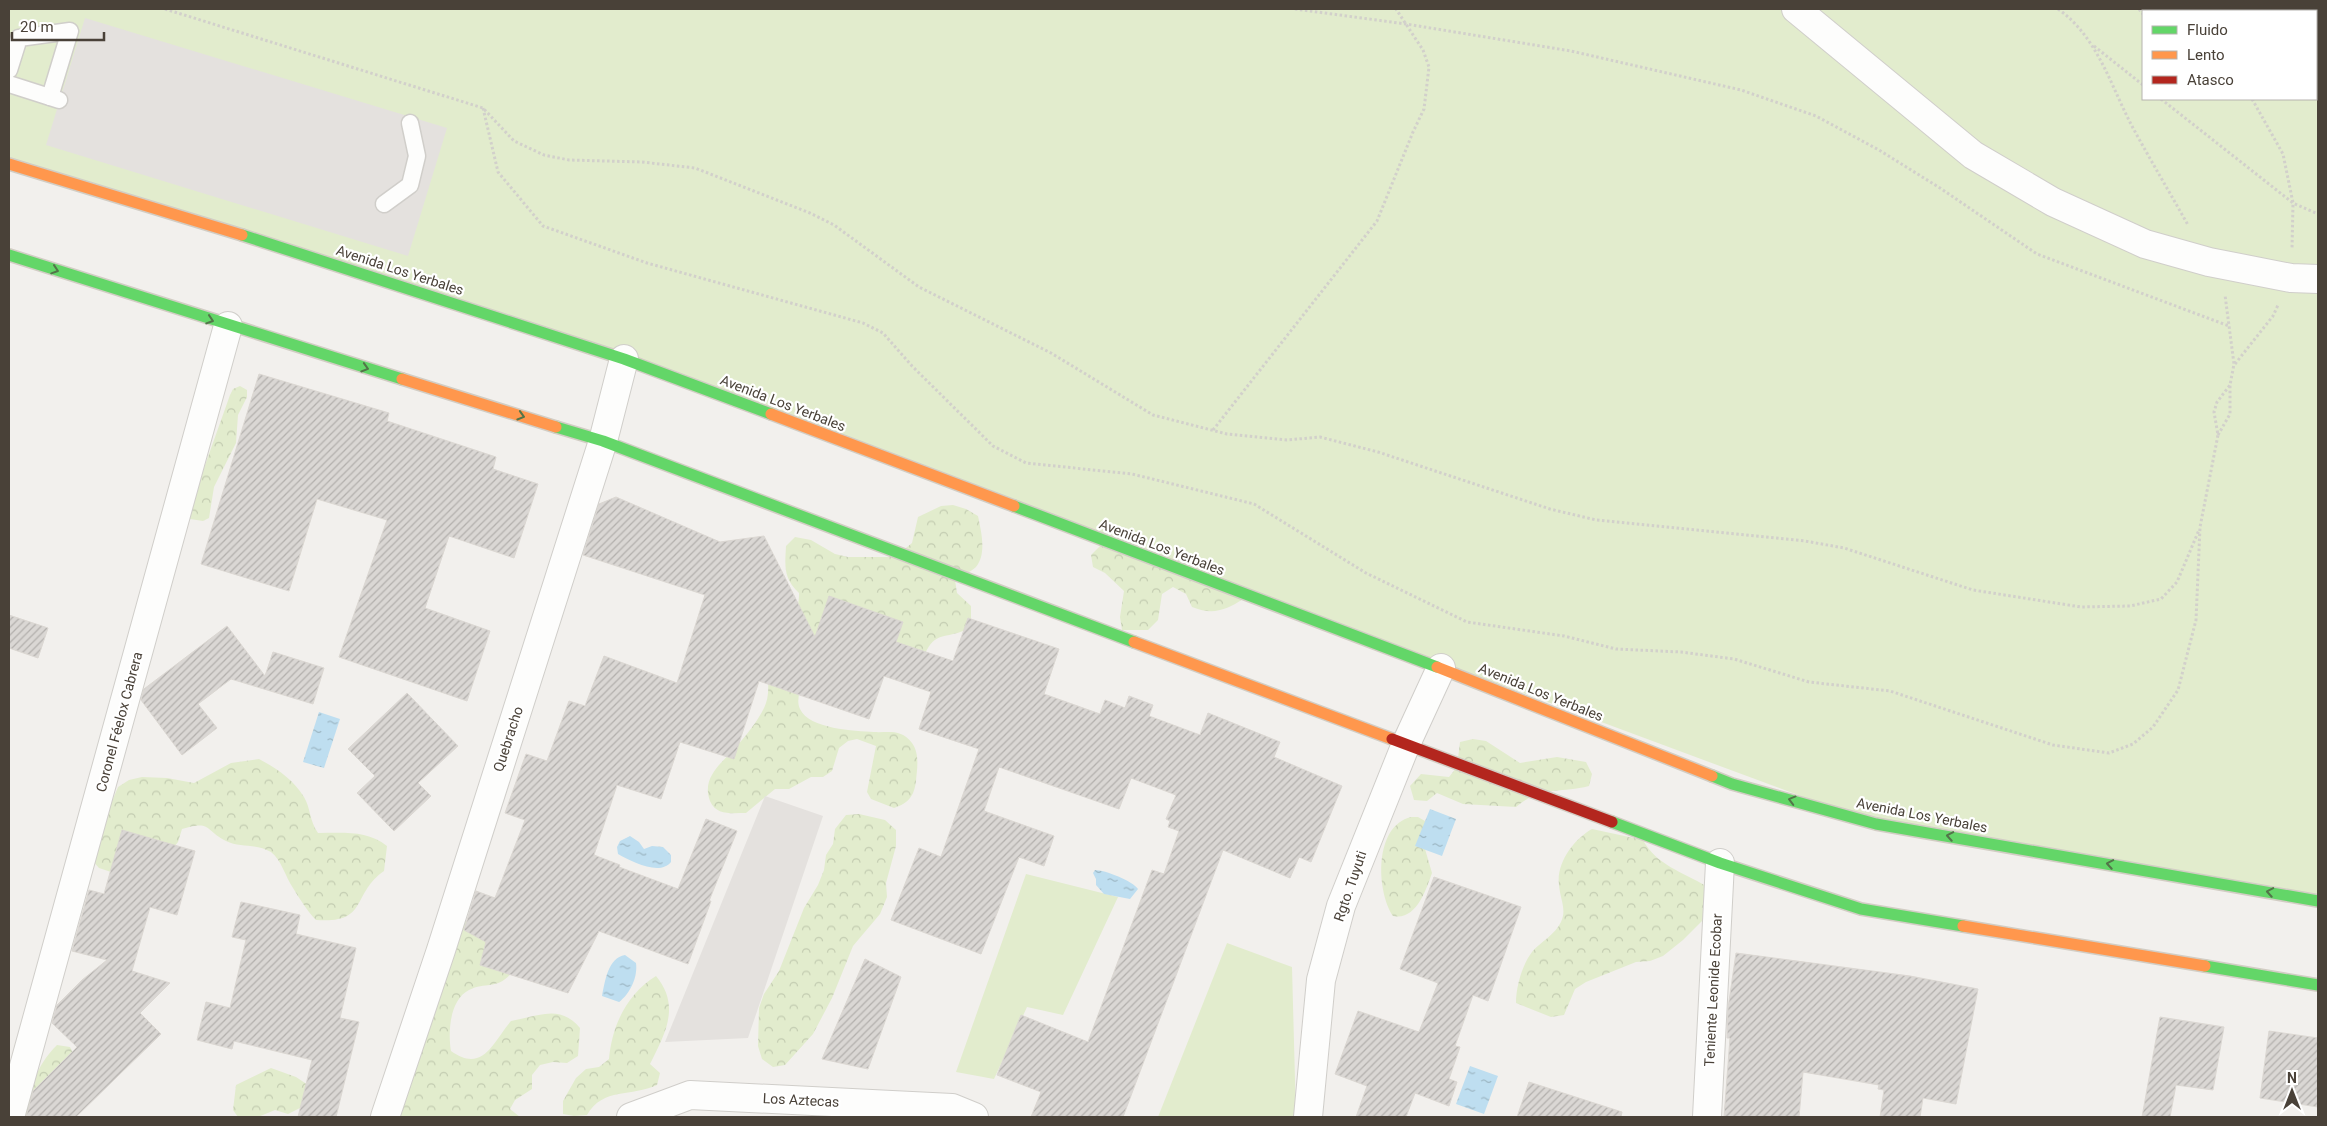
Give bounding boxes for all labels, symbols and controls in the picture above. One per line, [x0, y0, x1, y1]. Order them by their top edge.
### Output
scale bar [12, 10, 105, 42]
legend [2142, 10, 2317, 100]
text: 20 m [20, 18, 54, 36]
text: Fluido [2187, 21, 2228, 39]
text: Lento [2187, 46, 2225, 64]
text: Atasco [2187, 71, 2234, 89]
street label: Avenida Los Yerbales [334, 242, 466, 298]
one-way arrow [50, 265, 59, 275]
one-way arrow [205, 315, 213, 325]
one-way arrow [360, 362, 369, 372]
street label: Avenida Los Yerbales [718, 372, 848, 434]
one-way arrow [516, 410, 524, 420]
street label: Avenida Los Yerbales [1097, 516, 1227, 578]
street label: Coronel Féelox Cabrera [93, 650, 145, 794]
street label: Avenida Los Yerbales [1476, 660, 1606, 724]
street label: Quebracho [490, 704, 526, 774]
street label: Avenida Los Yerbales [1855, 794, 1989, 836]
one-way arrow [1788, 796, 1796, 806]
one-way arrow [1946, 832, 1954, 842]
street label: Rgto. Tuyuti [1330, 849, 1370, 923]
one-way arrow [2106, 860, 2115, 870]
one-way arrow [2266, 888, 2275, 898]
street label: Teniente Leonide Ecobar [1701, 913, 1725, 1067]
north arrow [2267, 1066, 2317, 1116]
text: N [2287, 1070, 2297, 1086]
street label: Los Aztecas [762, 1090, 840, 1110]

